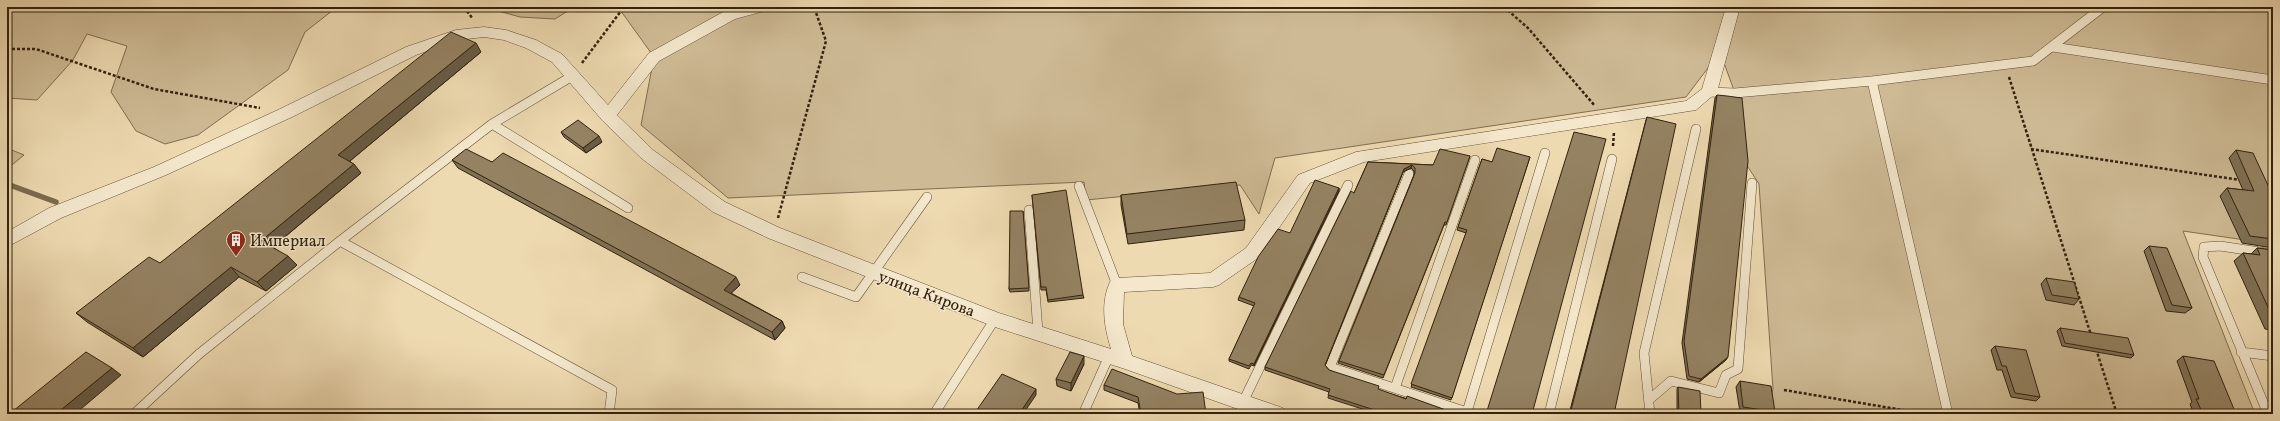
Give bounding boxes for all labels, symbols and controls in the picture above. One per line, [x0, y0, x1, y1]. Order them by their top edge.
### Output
building icon: Империал [225, 229, 247, 257]
place label: Империал [250, 231, 326, 253]
street label: улица Кирова [875, 266, 978, 323]

